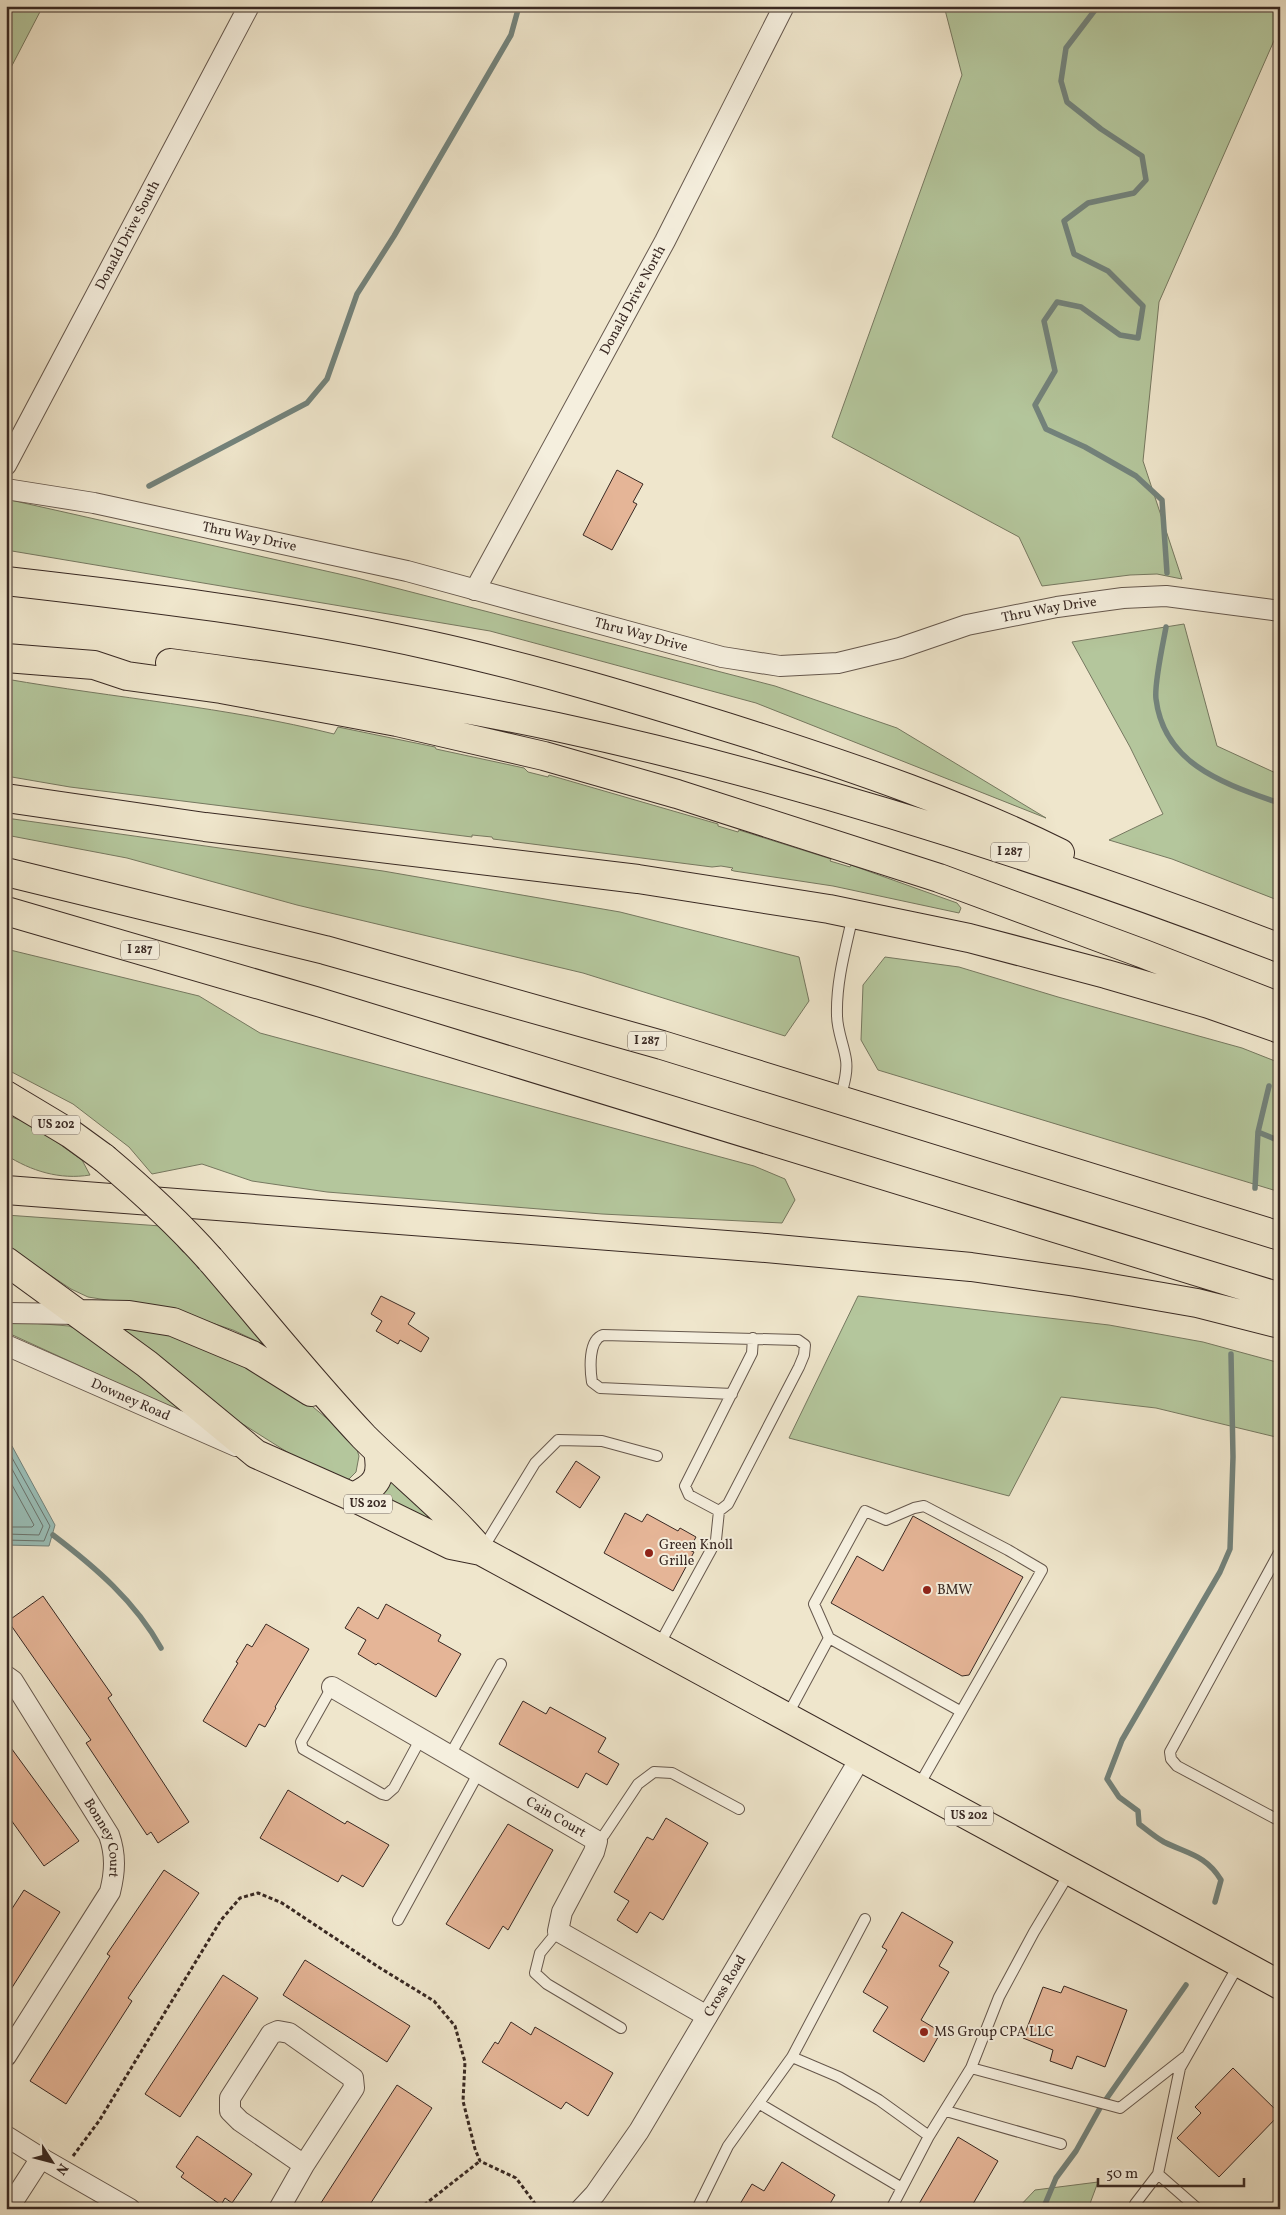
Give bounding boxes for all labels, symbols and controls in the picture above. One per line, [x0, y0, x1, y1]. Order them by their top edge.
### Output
street label: Donald Drive South [91, 177, 164, 293]
street label: Donald Drive North [595, 242, 670, 358]
street label: Thru Way Drive [200, 517, 299, 556]
street label: Thru Way Drive [1000, 592, 1098, 627]
street label: Thru Way Drive [592, 613, 690, 657]
road number: I 287 [991, 842, 1029, 862]
road number: I 287 [121, 940, 159, 960]
road number: I 287 [628, 1032, 666, 1050]
road number: US 202 [32, 1116, 80, 1134]
street label: Downey Road [88, 1374, 173, 1425]
road number: US 202 [344, 1495, 392, 1514]
place label: Green Knoll Grille [659, 1536, 733, 1571]
marker: Green Knoll Grille [643, 1547, 655, 1559]
place label: BMW [937, 1581, 972, 1600]
marker: BMW [921, 1584, 933, 1596]
street label: Cain Court [522, 1792, 590, 1842]
street label: Bonney Court [79, 1795, 124, 1879]
road number: US 202 [945, 1806, 993, 1825]
street label: Cross Road [699, 1951, 751, 2020]
place label: MS Group CPA LLC [934, 2023, 1054, 2042]
marker: MS Group CPA LLC [918, 2026, 930, 2038]
north arrow [28, 2138, 78, 2188]
scale bar [1098, 2155, 1245, 2187]
text: N [51, 2159, 72, 2178]
text: 50 m [1106, 2164, 1138, 2185]

